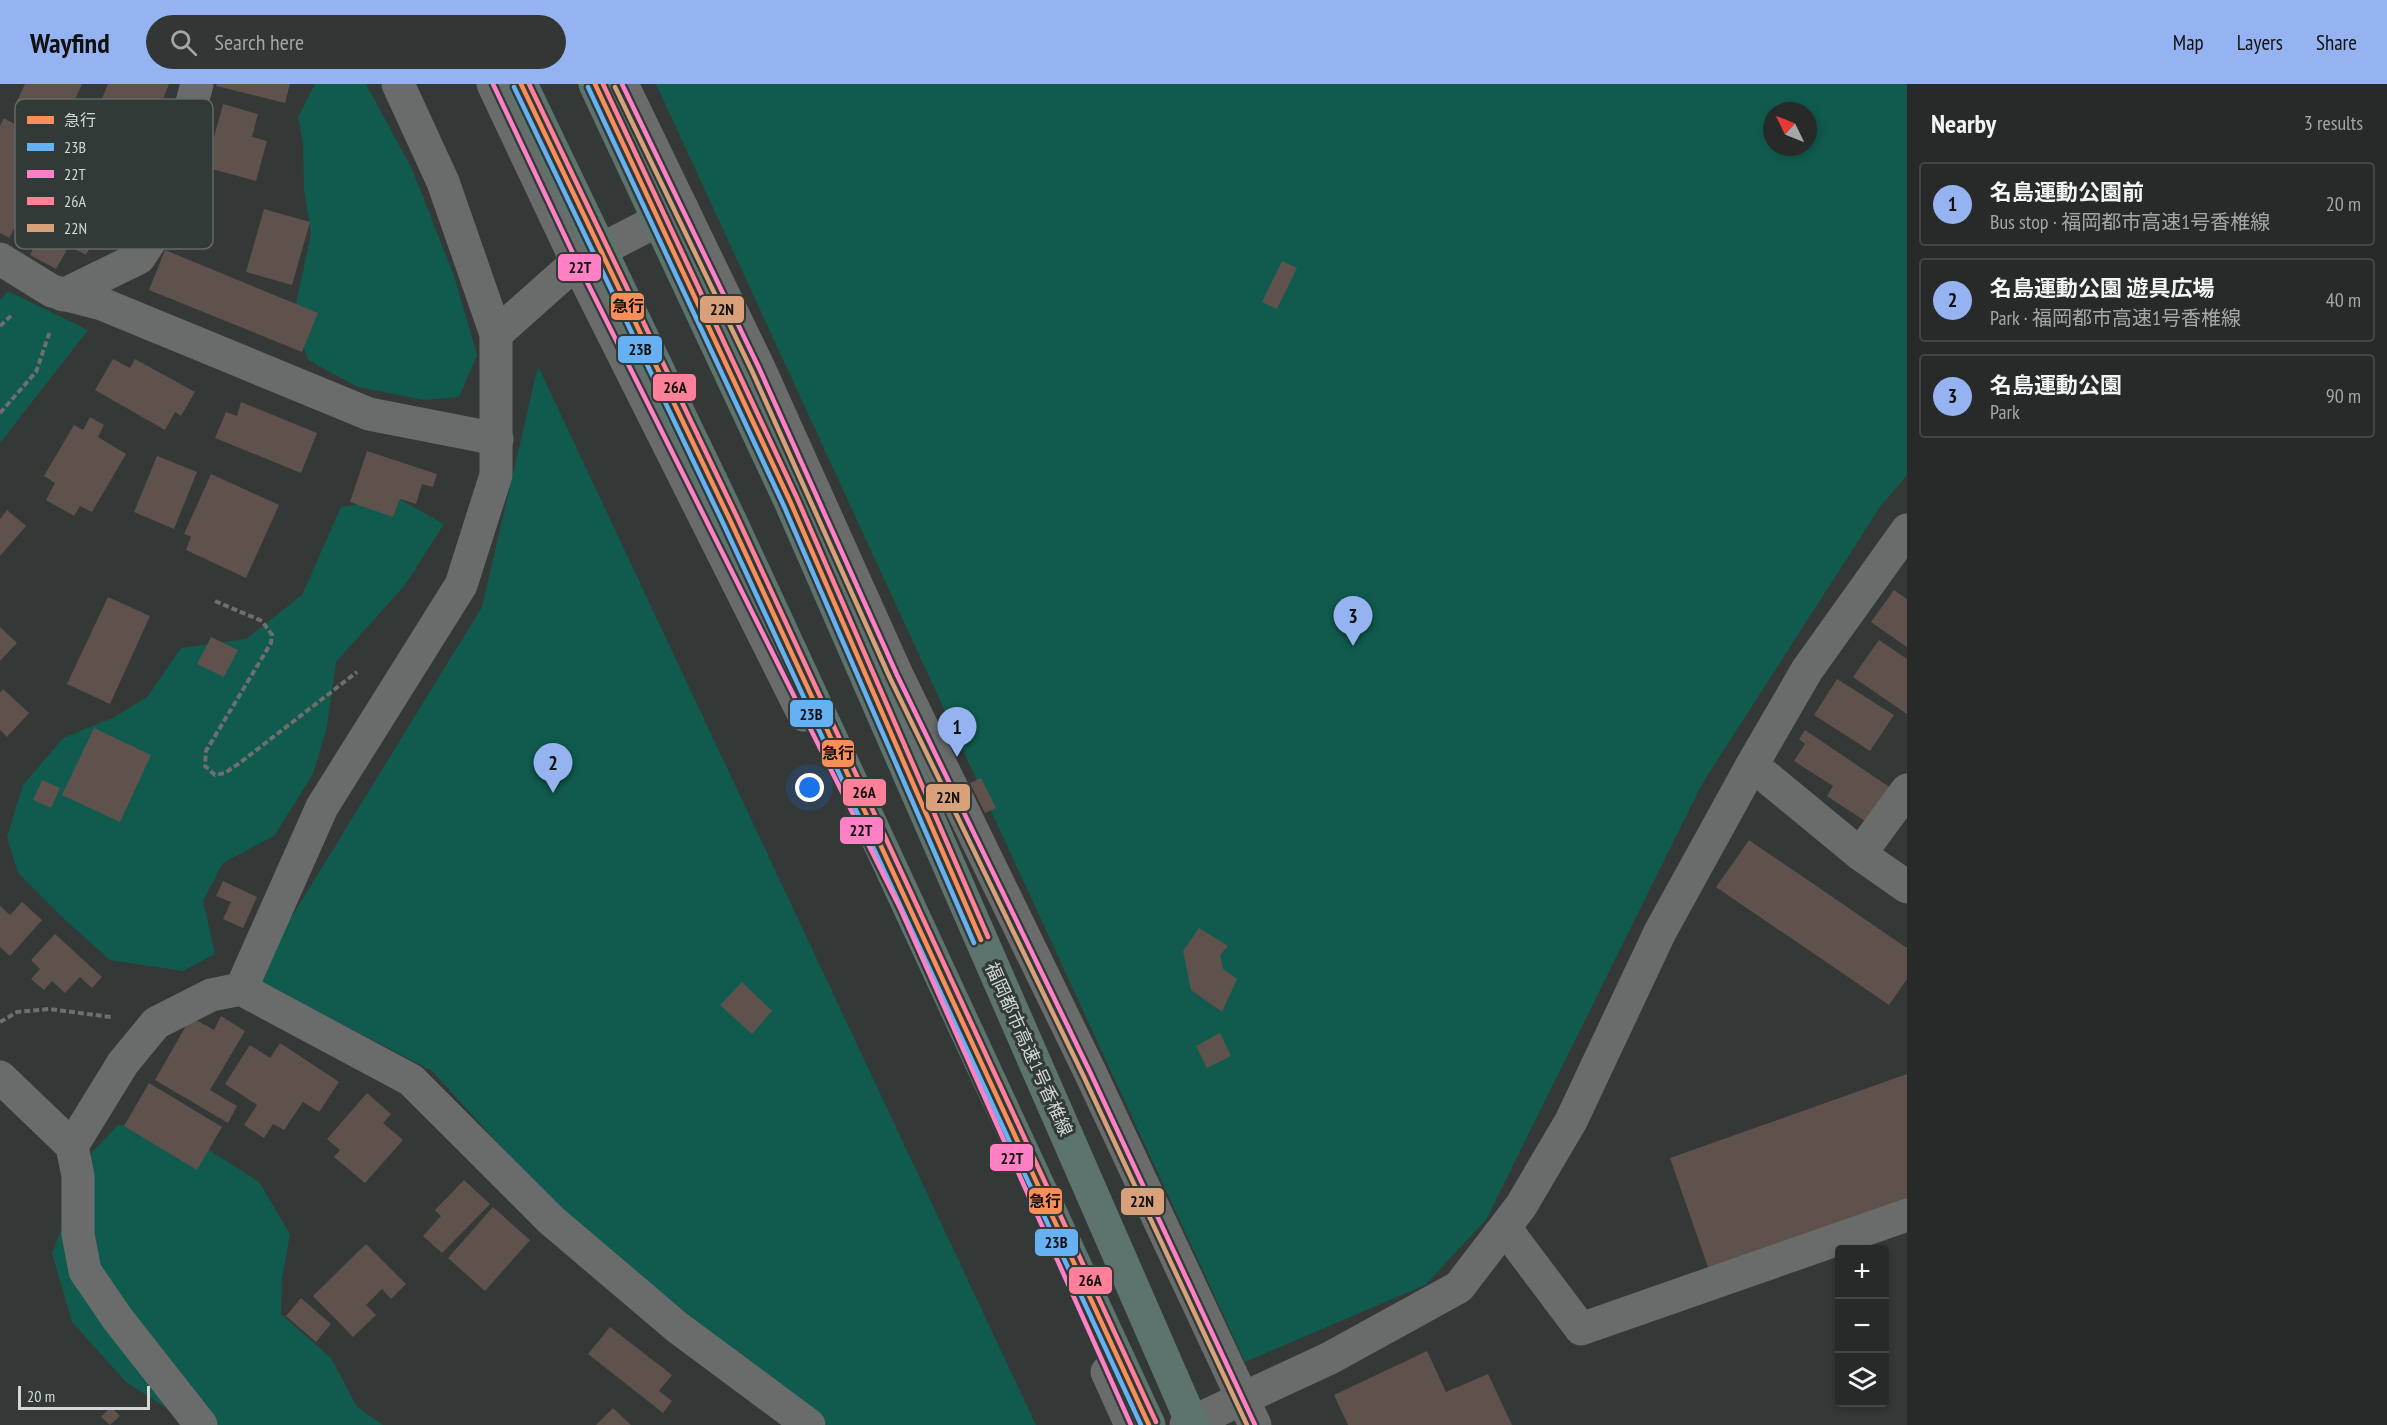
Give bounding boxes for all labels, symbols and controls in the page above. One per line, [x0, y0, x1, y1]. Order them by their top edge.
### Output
search box [146, 15, 566, 69]
text: Wayfind [30, 24, 110, 61]
icon: search [167, 26, 200, 59]
text: Search here [215, 28, 304, 56]
text: Map [2173, 29, 2204, 56]
text: Layers [2237, 29, 2283, 56]
text: Share [2316, 29, 2357, 56]
legend [15, 99, 213, 249]
north arrow [1763, 102, 1817, 156]
text: Nearby [1931, 107, 1996, 140]
text: 急行 [64, 110, 96, 130]
text: 3 results [2304, 110, 2363, 136]
text: 23B [64, 137, 86, 157]
text: 22T [64, 164, 86, 184]
text: 名島運動公園前 [1990, 178, 2144, 206]
text: 26A [64, 191, 86, 211]
text: 1 [1948, 191, 1957, 217]
text: 20 m [2326, 191, 2361, 217]
text: Bus stop · 福岡都市高速1号香椎線 [1990, 209, 2270, 235]
text: 22N [64, 218, 87, 238]
line badge: 22T [557, 253, 602, 282]
text: 22T [569, 257, 592, 277]
text: 名島運動公園 遊具広場 [1990, 274, 2215, 302]
text: 2 [1948, 287, 1957, 313]
text: 40 m [2326, 287, 2361, 313]
line badge: 急行 [610, 292, 645, 321]
line badge: 22N [699, 295, 745, 324]
text: 急行 [612, 296, 644, 316]
text: 22N [710, 299, 734, 319]
text: Park · 福岡都市高速1号香椎線 [1990, 305, 2241, 331]
line badge: 23B [617, 335, 663, 364]
text: 23B [628, 339, 652, 359]
text: 名島運動公園 [1990, 371, 2122, 399]
line badge: 26A [652, 373, 697, 402]
text: 26A [663, 377, 688, 397]
text: 3 [1948, 383, 1957, 409]
text: 90 m [2326, 383, 2361, 409]
text: Park [1990, 399, 2020, 425]
pin: 3 [1334, 596, 1372, 646]
line badge: 23B [789, 699, 834, 728]
text: 23B [799, 704, 823, 724]
pin: 1 [938, 708, 976, 757]
line badge: 急行 [821, 739, 855, 768]
text: 急行 [822, 743, 854, 763]
pin: 2 [534, 744, 572, 793]
your location [795, 773, 824, 802]
line badge: 26A [842, 778, 887, 807]
text: 26A [852, 782, 877, 802]
line badge: 22N [925, 783, 971, 812]
text: 22N [936, 787, 960, 807]
line badge: 22T [839, 816, 884, 845]
text: 22T [850, 820, 873, 840]
street label: 福岡都市高速1号香椎線 [980, 958, 1078, 1140]
line badge: 22T [989, 1143, 1034, 1172]
text: 22T [1001, 1148, 1024, 1168]
line badge: 急行 [1028, 1187, 1063, 1215]
line badge: 22N [1120, 1187, 1165, 1216]
text: 急行 [1029, 1191, 1061, 1211]
text: 22N [1130, 1191, 1154, 1211]
line badge: 23B [1034, 1228, 1079, 1257]
text: 23B [1044, 1232, 1068, 1252]
map controls [1835, 1245, 1889, 1407]
button: + [1835, 1245, 1889, 1299]
line badge: 26A [1068, 1266, 1113, 1295]
text: 26A [1078, 1270, 1103, 1290]
button: − [1835, 1299, 1889, 1353]
button: layers [1835, 1353, 1889, 1407]
scale bar [18, 1383, 150, 1410]
text: 20 m [27, 1386, 55, 1406]

